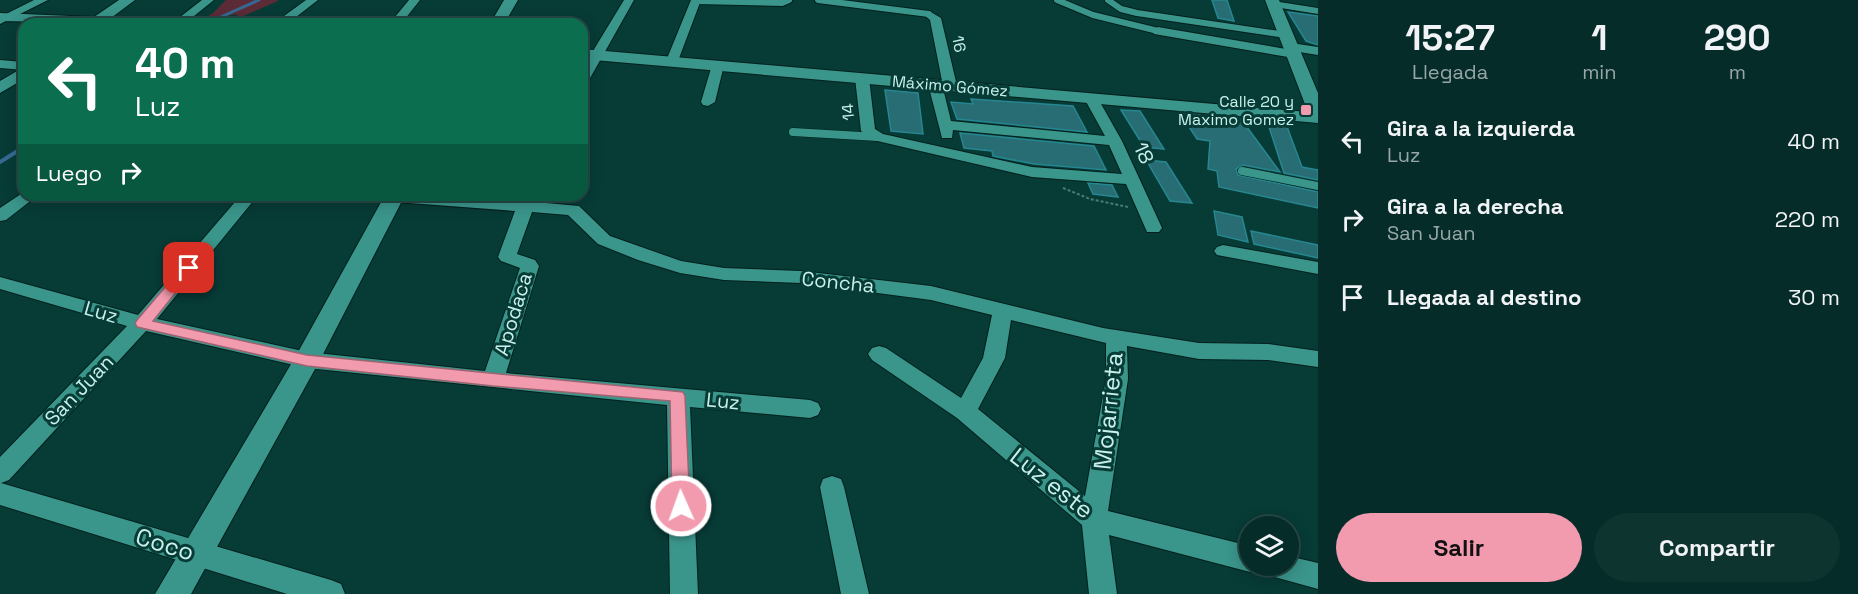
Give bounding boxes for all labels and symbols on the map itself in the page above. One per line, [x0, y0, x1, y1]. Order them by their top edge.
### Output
street label: 16 [947, 34, 971, 54]
street label: Máximo Gómez [891, 70, 1009, 102]
place label: Calle 20 y Maximo Gomez [1178, 91, 1294, 130]
street label: 14 [837, 103, 859, 121]
marker: Calle 20 y Maximo Gomez [1299, 103, 1313, 117]
street label: 18 [1128, 138, 1160, 168]
pin [163, 242, 214, 293]
street label: Concha [800, 265, 876, 299]
street label: Apodaca [488, 269, 538, 359]
street label: Luz [81, 295, 121, 329]
street label: San Juan [39, 349, 119, 431]
street label: Mojarrieta [1086, 351, 1130, 471]
street label: Luz [705, 386, 741, 416]
street label: Luz este [1004, 441, 1100, 525]
position arrow [649, 474, 713, 538]
street label: Coco [132, 520, 198, 568]

